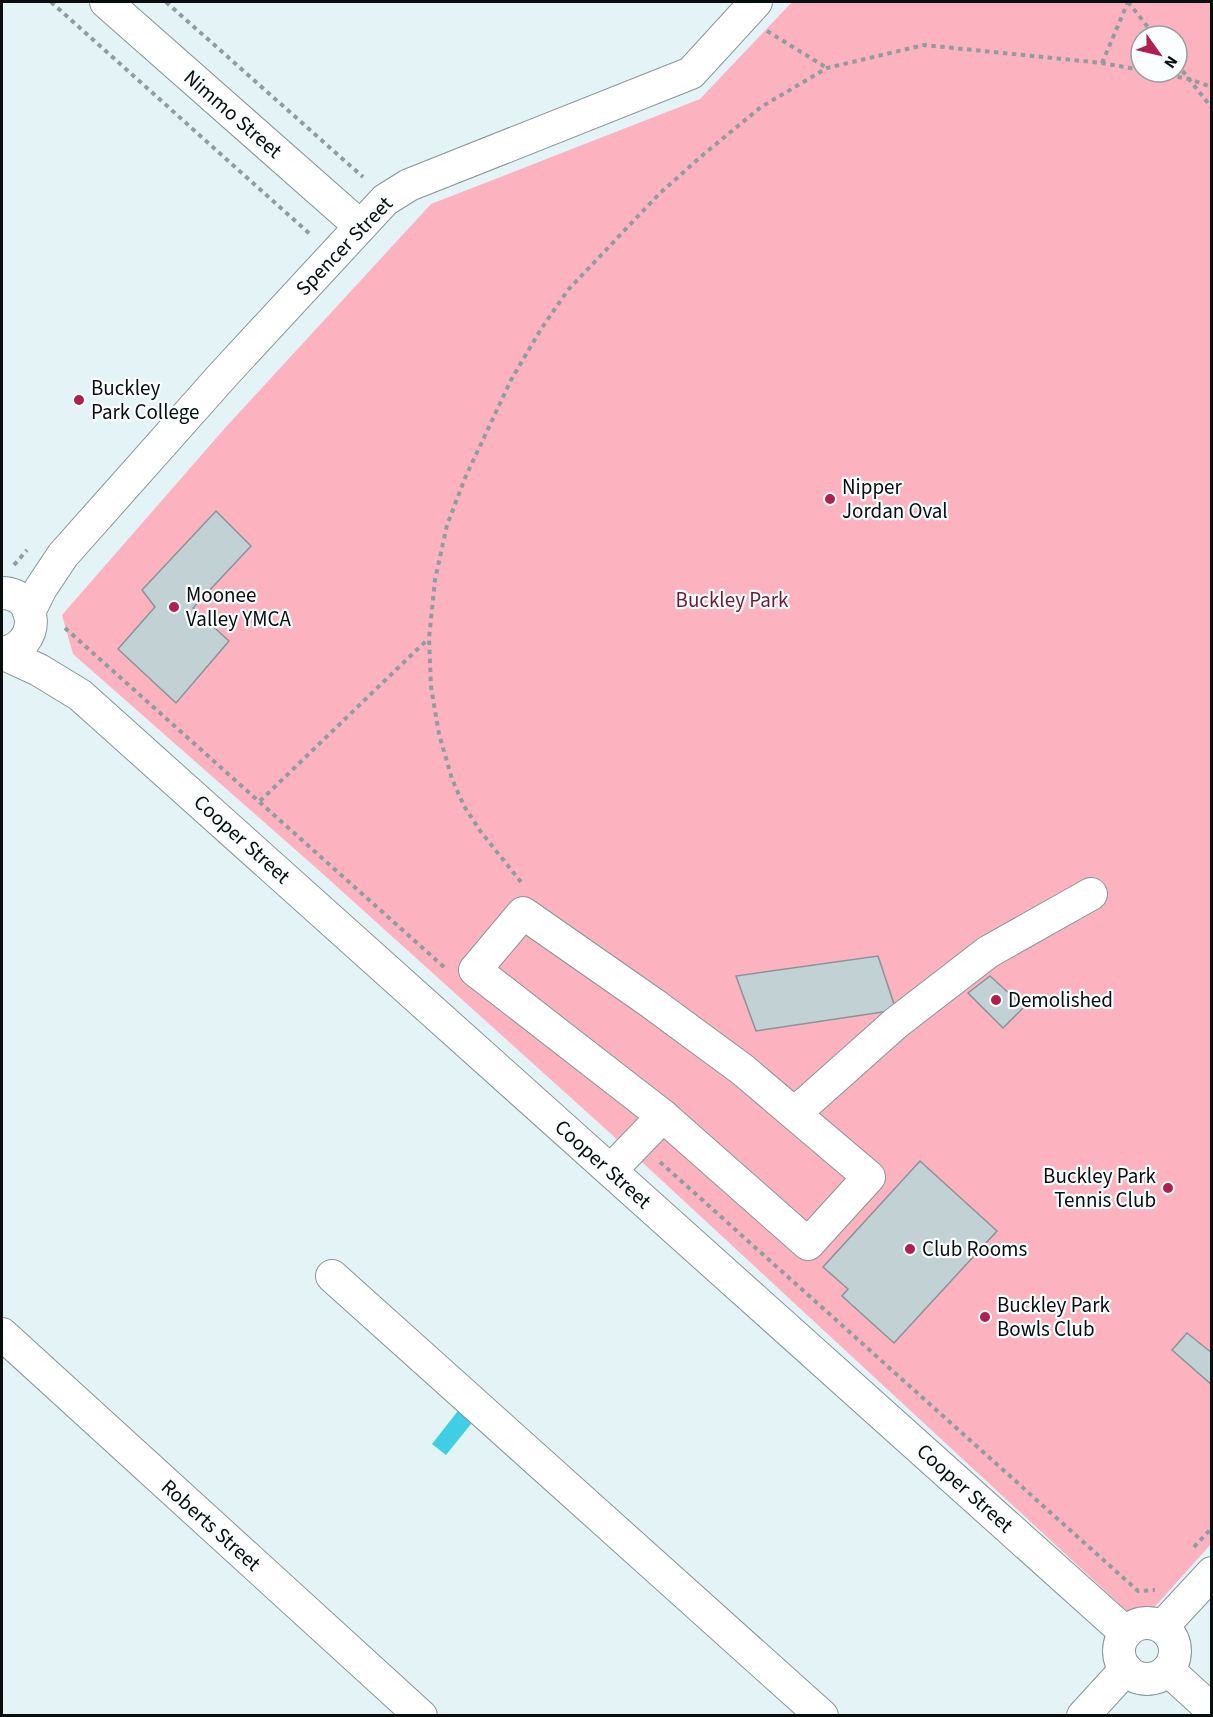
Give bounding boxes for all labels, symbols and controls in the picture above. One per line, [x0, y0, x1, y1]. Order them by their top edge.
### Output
north arrow [1129, 24, 1189, 84]
text: N [1159, 51, 1183, 72]
street label: Nimmo Street [177, 63, 289, 165]
street label: Spencer Street [289, 189, 399, 303]
place label: Buckley Park College [91, 373, 199, 427]
marker: Buckley Park College [72, 393, 86, 407]
place label: Nipper Jordan Oval [842, 472, 948, 526]
marker: Nipper Jordan Oval [823, 492, 837, 506]
place label: Moonee Valley YMCA [186, 580, 291, 634]
park label: Buckley Park [676, 585, 789, 615]
marker: Moonee Valley YMCA [167, 600, 181, 614]
street label: Cooper Street [187, 787, 297, 891]
place label: Demolished [1008, 985, 1113, 1015]
marker: Demolished [989, 993, 1003, 1007]
street label: Cooper Street [548, 1112, 658, 1216]
place label: Buckley Park Tennis Club [1043, 1161, 1157, 1215]
marker: Buckley Park Tennis Club [1161, 1181, 1175, 1195]
place label: Club Rooms [922, 1234, 1027, 1264]
marker: Club Rooms [903, 1242, 917, 1256]
place label: Buckley Park Bowls Club [997, 1290, 1110, 1344]
marker: Buckley Park Bowls Club [978, 1310, 992, 1324]
street label: Cooper Street [910, 1436, 1020, 1540]
street label: Roberts Street [155, 1472, 267, 1578]

